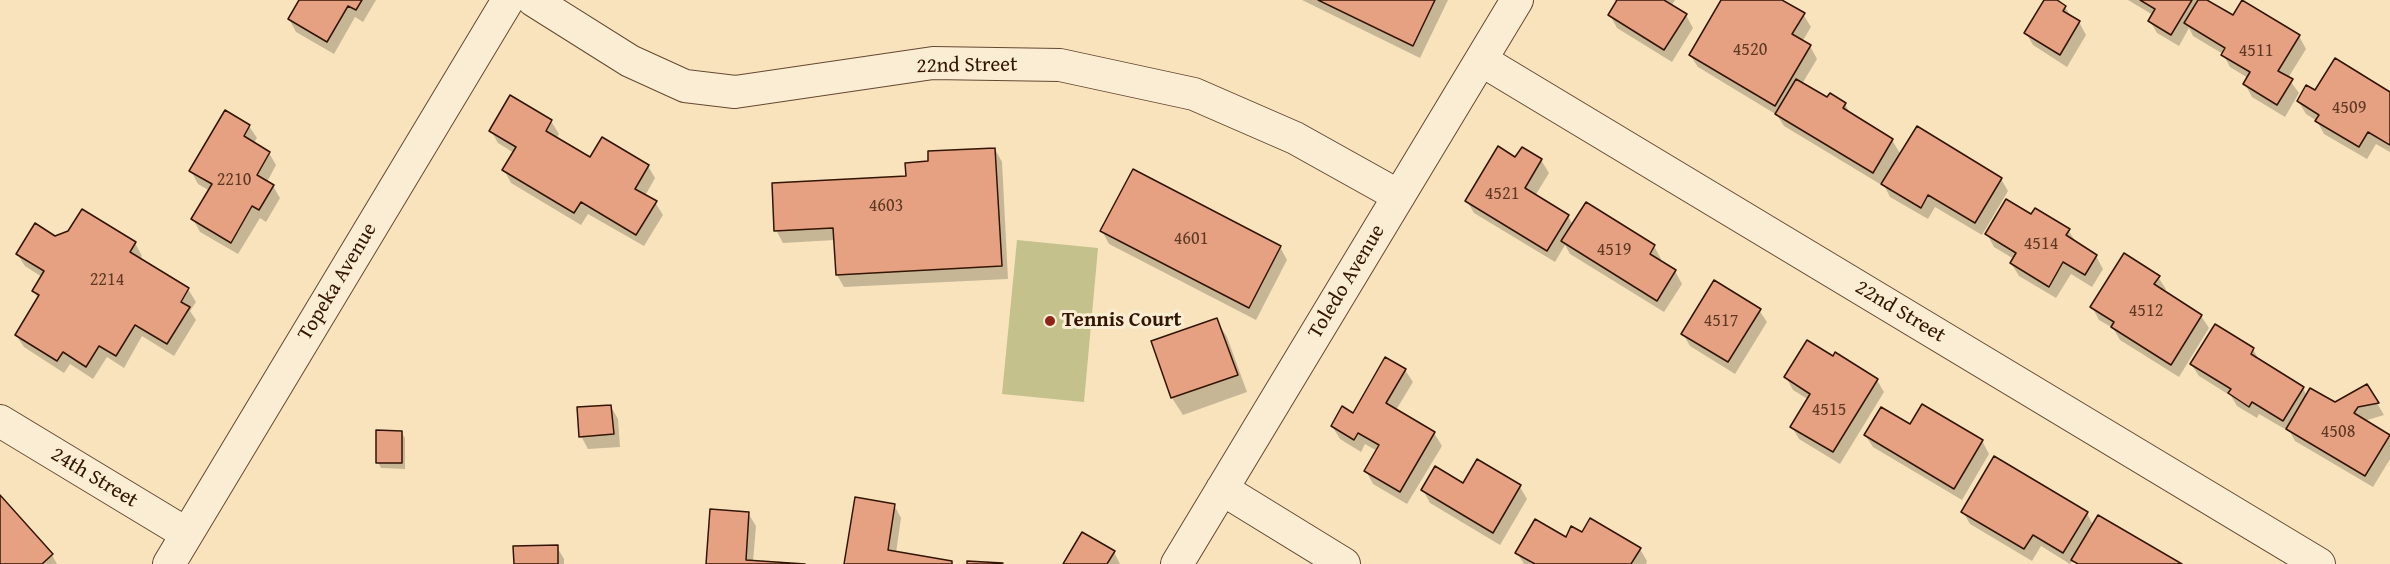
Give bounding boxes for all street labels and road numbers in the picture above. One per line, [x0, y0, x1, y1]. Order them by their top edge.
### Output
street label: 22nd Street [916, 53, 1018, 79]
street label: Topeka Avenue [293, 219, 383, 345]
street label: Toledo Avenue [1303, 220, 1391, 344]
street label: 22nd Street [1850, 275, 1950, 349]
street label: 24th Street [46, 442, 142, 514]

